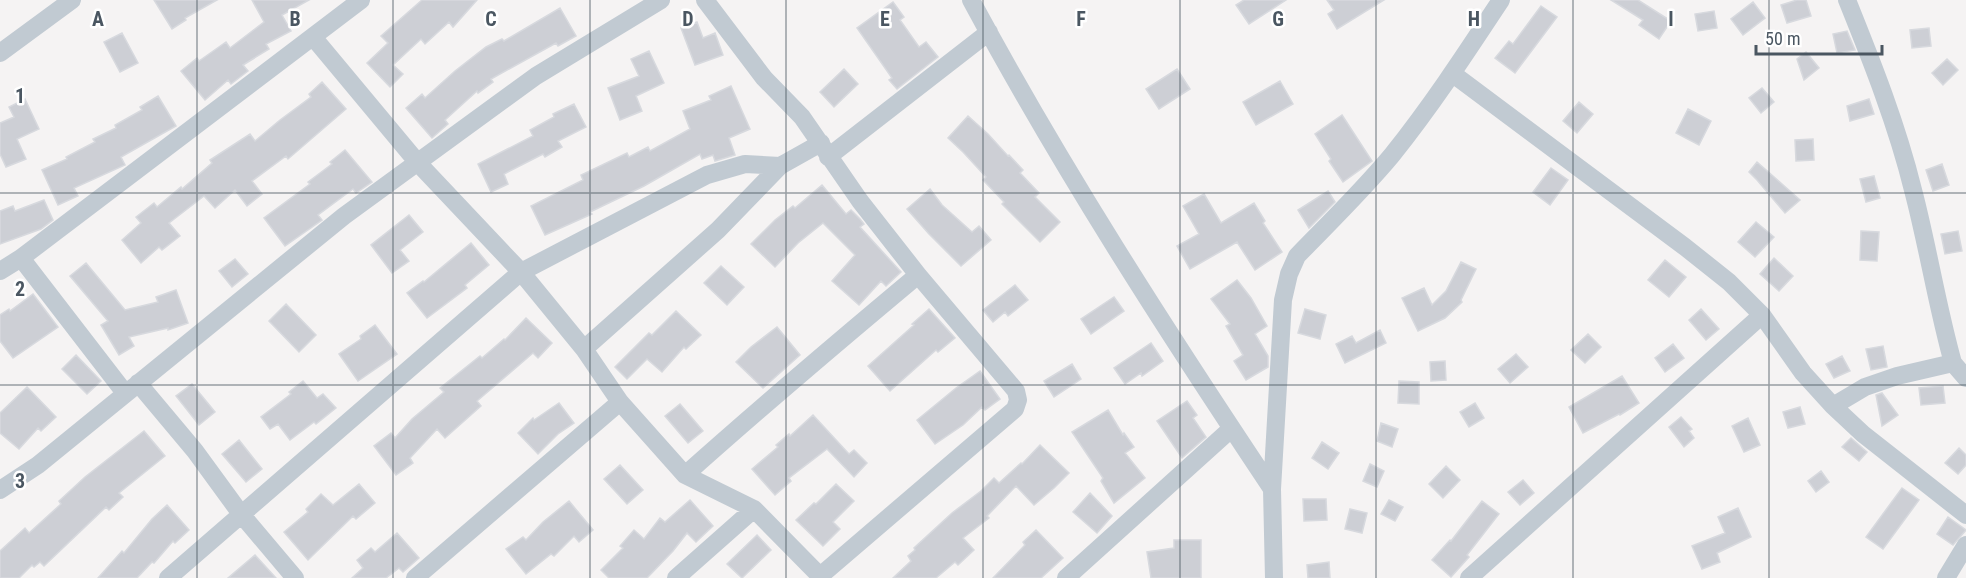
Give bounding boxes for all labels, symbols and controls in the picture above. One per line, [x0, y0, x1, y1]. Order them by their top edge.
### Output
text: A [92, 7, 104, 31]
text: B [289, 7, 301, 31]
text: C [485, 7, 497, 31]
text: D [682, 7, 694, 31]
text: E [880, 7, 890, 31]
text: F [1076, 7, 1086, 31]
text: G [1272, 7, 1284, 31]
text: H [1468, 7, 1480, 31]
text: I [1668, 7, 1674, 31]
scale bar [1756, 18, 1882, 56]
text: 50 m [1765, 28, 1800, 49]
text: 1 [15, 84, 25, 108]
text: 2 [15, 277, 25, 301]
text: 3 [15, 469, 25, 493]

